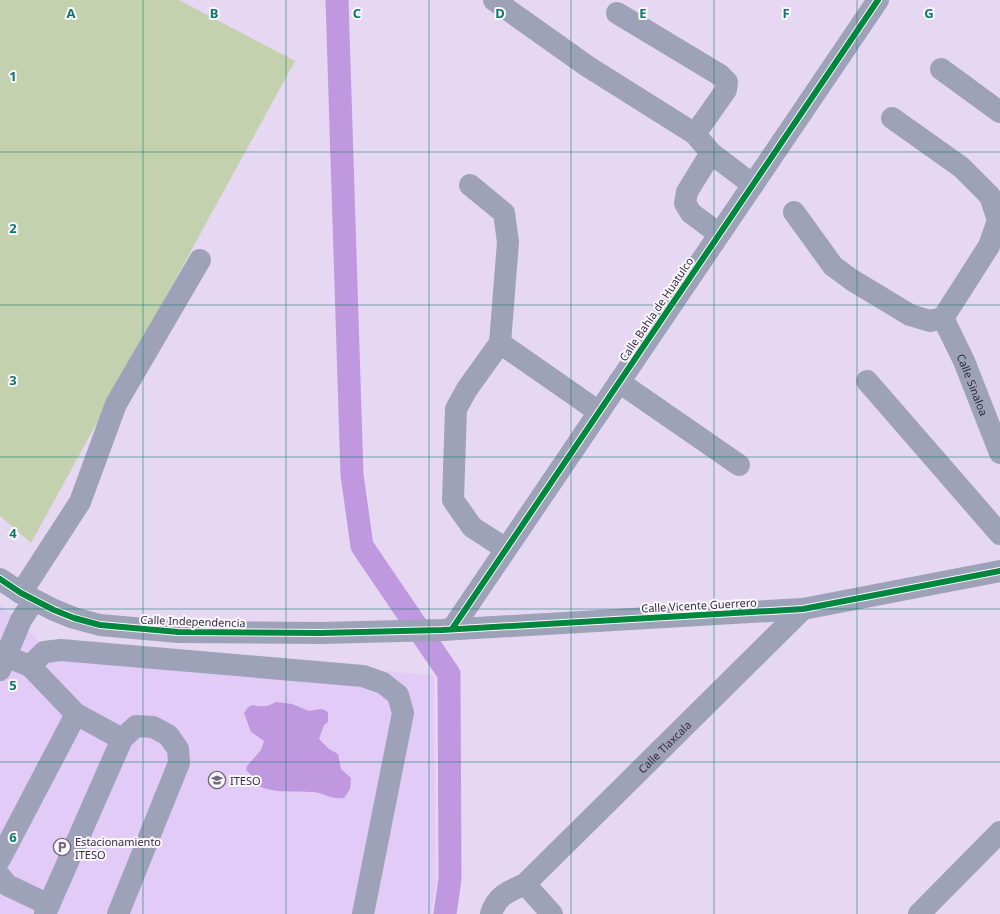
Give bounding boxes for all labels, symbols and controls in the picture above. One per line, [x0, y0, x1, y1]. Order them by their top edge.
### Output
text: A [67, 4, 76, 22]
text: B [210, 4, 218, 22]
text: C [353, 4, 361, 22]
text: D [495, 4, 505, 22]
text: E [639, 4, 647, 22]
text: F [782, 4, 790, 22]
text: G [924, 4, 934, 22]
text: 1 [9, 67, 17, 85]
text: 2 [9, 219, 17, 237]
street label: Calle Bahía de Huatulco [616, 254, 697, 364]
street label: Calle Sinaloa [954, 351, 992, 418]
text: 3 [9, 371, 17, 389]
text: 4 [9, 524, 17, 542]
street label: Calle Vicente Guerrero [641, 594, 757, 616]
street label: Calle Independencia [140, 612, 246, 630]
text: 5 [9, 676, 17, 694]
street label: Calle Tlaxcala [634, 717, 694, 776]
school or university icon: ITESO [207, 770, 227, 790]
place label: ITESO [230, 773, 261, 788]
text: 6 [9, 828, 17, 846]
place label: Estacionamiento ITESO [75, 834, 161, 862]
parking icon: Estacionamiento ITESO [52, 837, 72, 857]

